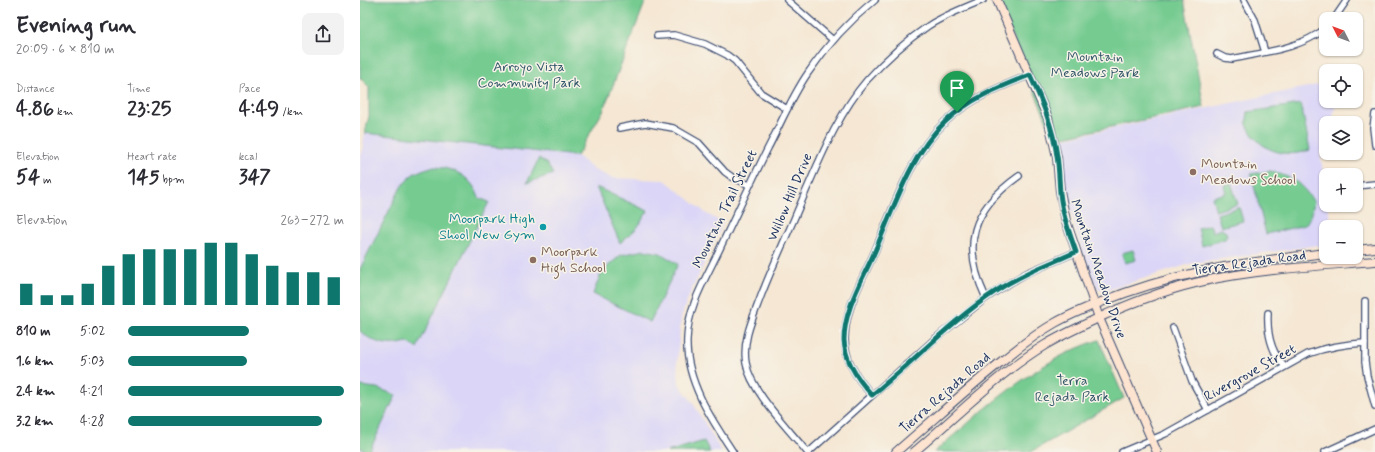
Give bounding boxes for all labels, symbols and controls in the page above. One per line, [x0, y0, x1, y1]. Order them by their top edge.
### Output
text: Evening run [16, 12, 136, 40]
north arrow [1319, 12, 1363, 56]
map controls [1319, 12, 1363, 264]
button: share [302, 13, 344, 55]
text: 20:09 · 6 × 810 m [16, 41, 115, 58]
park label: Mountain Meadows Park [1051, 48, 1139, 82]
park label: Arroyo Vista Community Park [478, 58, 581, 92]
button: locate [1319, 64, 1363, 108]
pin [940, 71, 974, 112]
icon: arrive [946, 77, 968, 99]
text: Distance [16, 82, 55, 96]
text: Time [127, 82, 150, 96]
text: Pace [239, 82, 261, 96]
text: 4.86 [16, 96, 54, 123]
text: 23:25 [127, 96, 171, 123]
text: 4:49 [239, 96, 279, 123]
text: km [54, 105, 73, 119]
text: /km [279, 105, 303, 119]
button: layers [1319, 116, 1363, 160]
street label: Mountain Trail Street [688, 147, 762, 271]
text: Elevation [16, 150, 59, 164]
text: Heart rate [127, 150, 177, 164]
text: kcal [239, 150, 257, 164]
street label: Willow Hill Drive [763, 150, 817, 244]
place label: Mountain Meadows School [1201, 155, 1296, 189]
text: 54 [16, 164, 40, 191]
text: 145 [127, 164, 160, 191]
text: 347 [239, 164, 271, 191]
marker: Mountain Meadows School [1188, 167, 1198, 177]
button: + [1319, 168, 1363, 212]
text: m [40, 173, 52, 187]
text: bpm [160, 173, 185, 187]
street label: Mountain Meadow Drive [1066, 197, 1130, 341]
place label: Moorpark High Shool New Gym [439, 210, 535, 244]
text: Elevation [16, 212, 67, 229]
text: 263–272 m [281, 212, 344, 229]
button: − [1319, 220, 1363, 264]
marker: Moorpark High Shool New Gym [538, 222, 548, 232]
place label: Moorpark High School [541, 243, 606, 279]
street label: Tierra Rejada Road [1191, 246, 1307, 280]
marker: Moorpark High School [528, 255, 538, 265]
text: 810 m [16, 323, 51, 340]
text: 5:02 [80, 323, 105, 340]
street label: Rivergrove Street [1201, 340, 1299, 406]
street label: Tierra Rejada Road [896, 349, 994, 437]
text: 1.6 km [16, 353, 54, 370]
text: 5:03 [80, 353, 104, 370]
park label: Terra Rejada Park [1035, 372, 1109, 406]
text: 2.4 km [16, 383, 55, 400]
text: 4:21 [80, 383, 103, 400]
text: 3.2 km [16, 413, 53, 430]
text: 4:28 [80, 413, 105, 430]

